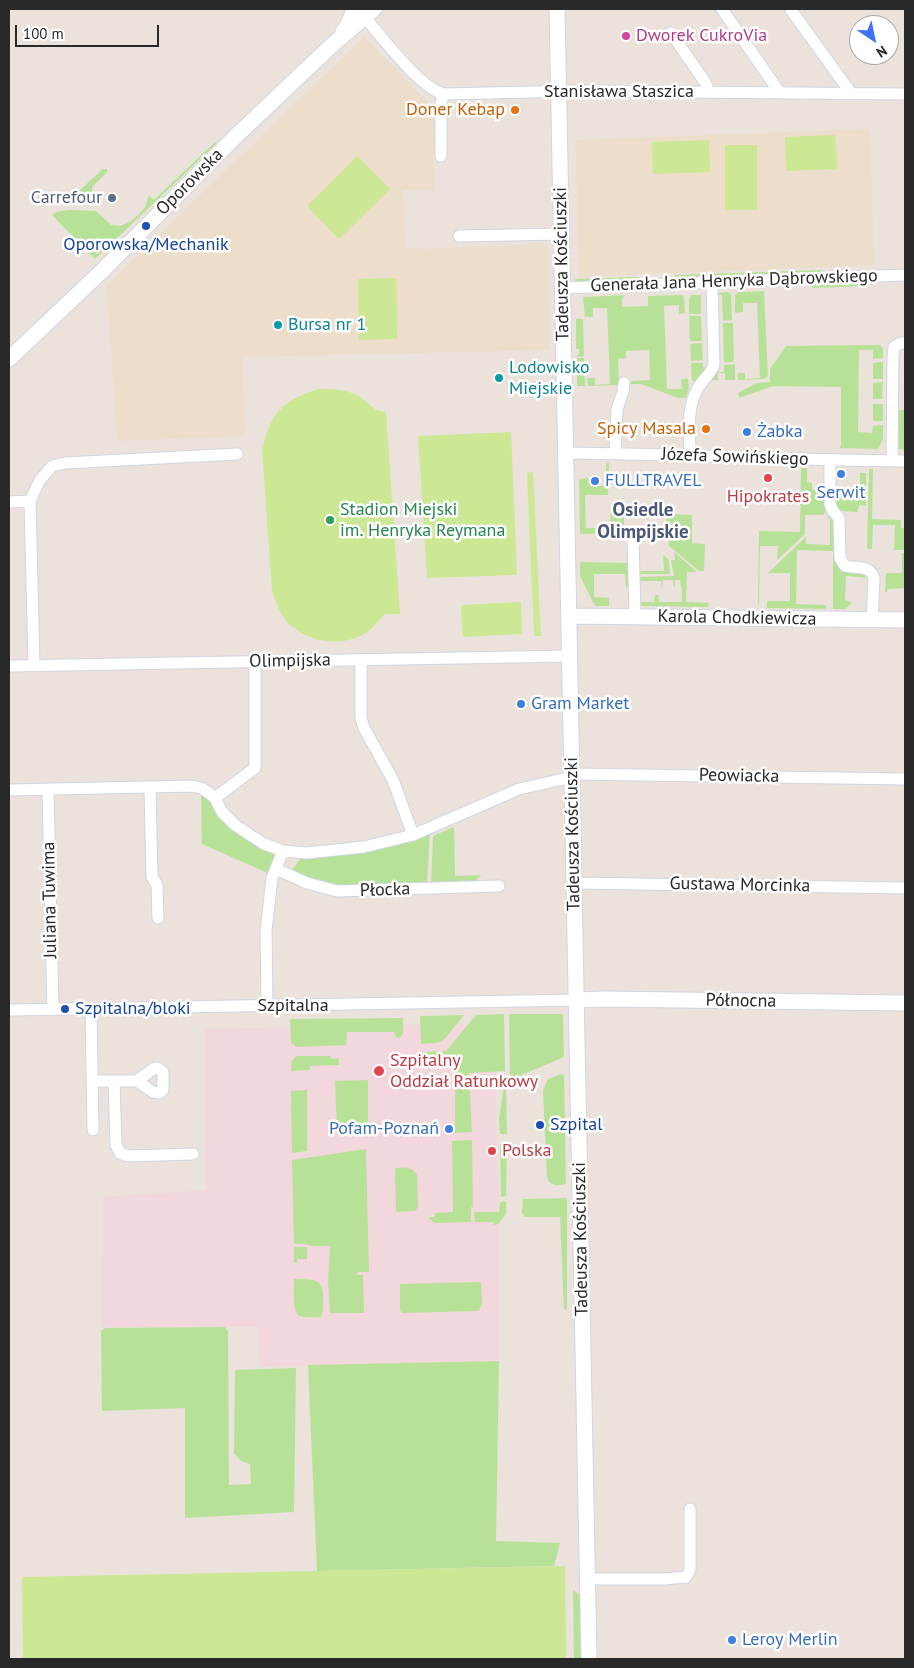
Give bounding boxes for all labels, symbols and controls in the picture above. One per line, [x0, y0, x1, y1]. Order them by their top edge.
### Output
scale bar [18, 15, 161, 47]
north arrow [849, 15, 899, 65]
text: 100 m [23, 24, 64, 43]
place label: Dworek CukroVia [636, 25, 767, 47]
marker: Dworek CukroVia [620, 30, 632, 42]
text: N [873, 42, 891, 62]
street label: Stanisława Staszica [544, 81, 694, 103]
place label: Doner Kebap [406, 99, 505, 121]
marker: Doner Kebap [509, 104, 521, 116]
street label: Oporowska [152, 144, 228, 220]
place label: Carrefour [31, 187, 102, 209]
street label: Tadeusza Kościuszki [550, 187, 574, 341]
marker: Carrefour [106, 192, 118, 204]
marker: Oporowska/Mechanik [140, 220, 152, 232]
place label: Oporowska/Mechanik [63, 234, 229, 256]
street label: Generała Jana Henryka Dąbrowskiego [590, 265, 878, 297]
place label: Bursa nr 1 [288, 314, 366, 336]
marker: Bursa nr 1 [272, 319, 284, 331]
place label: Lodowisko Miejskie [509, 357, 590, 399]
marker: Lodowisko Miejskie [493, 372, 505, 384]
place label: Spicy Masala [597, 418, 696, 440]
place label: Żabka [757, 421, 803, 443]
marker: Spicy Masala [700, 423, 712, 435]
marker: Żabka [741, 426, 753, 438]
street label: Józefa Sowińskiego [661, 444, 809, 470]
marker: Serwit [835, 468, 847, 480]
place label: FULLTRAVEL [605, 470, 702, 492]
marker: Hipokrates [762, 472, 774, 484]
marker: FULLTRAVEL [589, 475, 601, 487]
place label: Serwit [817, 482, 865, 504]
place label: Hipokrates [727, 486, 809, 508]
place label: Stadion Miejski im. Henryka Reymana [340, 499, 505, 542]
district label: Osiedle Olimpijskie [597, 500, 689, 544]
marker: Stadion Miejski im. Henryka Reymana [324, 514, 336, 526]
street label: Karola Chodkiewicza [657, 606, 817, 630]
street label: Olimpijska [249, 649, 331, 673]
place label: Gram Market [531, 693, 629, 715]
marker: Gram Market [515, 698, 527, 710]
street label: Tadeusza Kościuszki [561, 757, 585, 911]
street label: Peowiacka [699, 764, 779, 788]
street label: Juliana Tuwima [38, 841, 62, 959]
street label: Gustawa Morcinka [670, 873, 810, 897]
street label: Płocka [359, 878, 411, 902]
street label: Północna [705, 990, 777, 1012]
street label: Szpitalna [257, 995, 329, 1017]
place label: Szpitalna/bloki [75, 998, 191, 1020]
marker: Szpitalna/bloki [59, 1003, 71, 1015]
place label: Szpitalny Oddział Ratunkowy [390, 1050, 538, 1092]
marker: Szpitalny Oddział Ratunkowy [372, 1064, 386, 1078]
place label: Szpital [550, 1114, 602, 1136]
place label: Pofam-Poznań [329, 1118, 439, 1140]
marker: Szpital [534, 1119, 546, 1131]
marker: Pofam-Poznań [443, 1123, 455, 1135]
place label: Polska [502, 1140, 551, 1162]
marker: Polska [486, 1145, 498, 1157]
street label: Tadeusza Kościuszki [569, 1162, 593, 1316]
place label: Leroy Merlin [742, 1629, 838, 1651]
marker: Leroy Merlin [726, 1634, 738, 1646]

